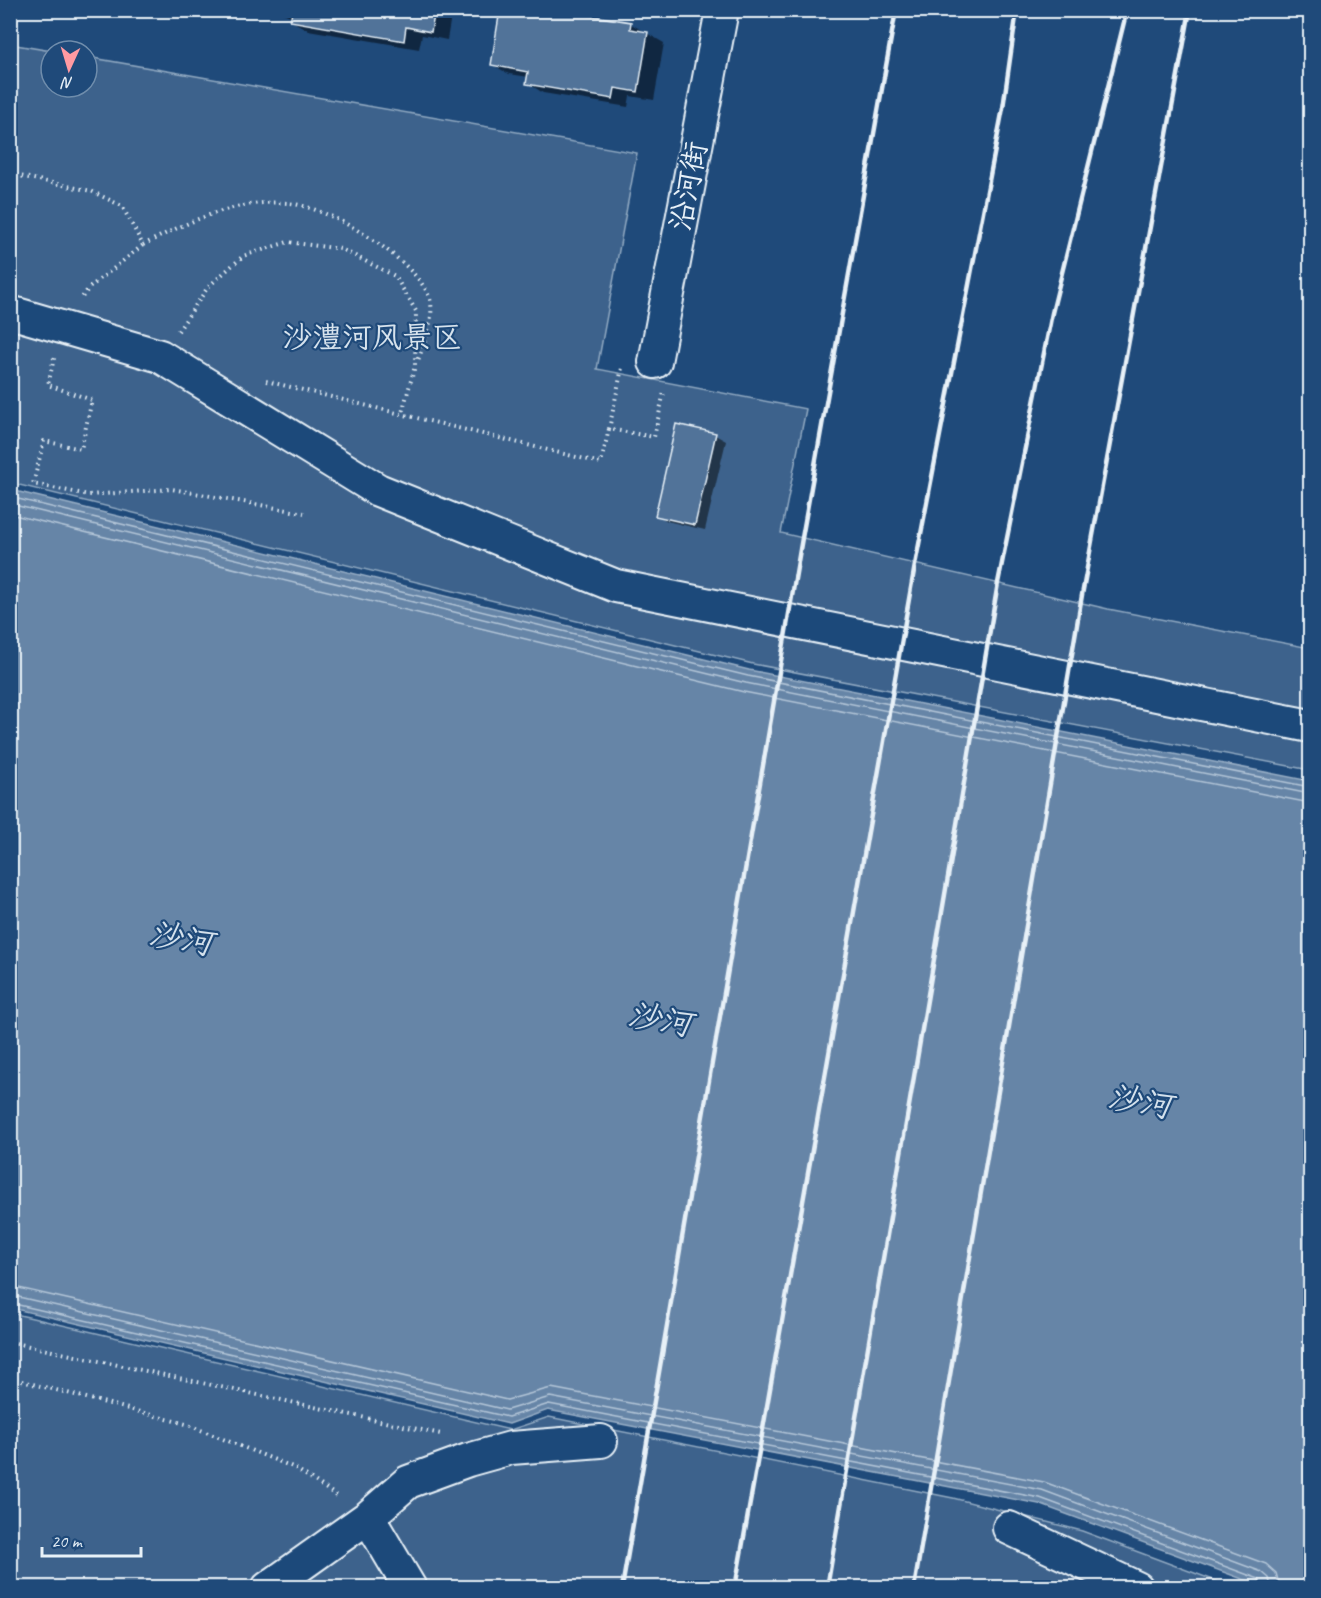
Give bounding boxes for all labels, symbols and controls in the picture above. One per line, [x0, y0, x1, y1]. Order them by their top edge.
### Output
north arrow [39, 39, 99, 99]
text: N [59, 72, 74, 93]
street label: 沿河街 [661, 138, 715, 234]
park label: 沙澧河风景区 [282, 318, 462, 356]
water label: 沙河 [146, 913, 221, 965]
water label: 沙河 [625, 994, 700, 1046]
water label: 沙河 [1105, 1076, 1180, 1128]
scale bar [42, 1520, 141, 1558]
text: 20 m [51, 1530, 84, 1552]

